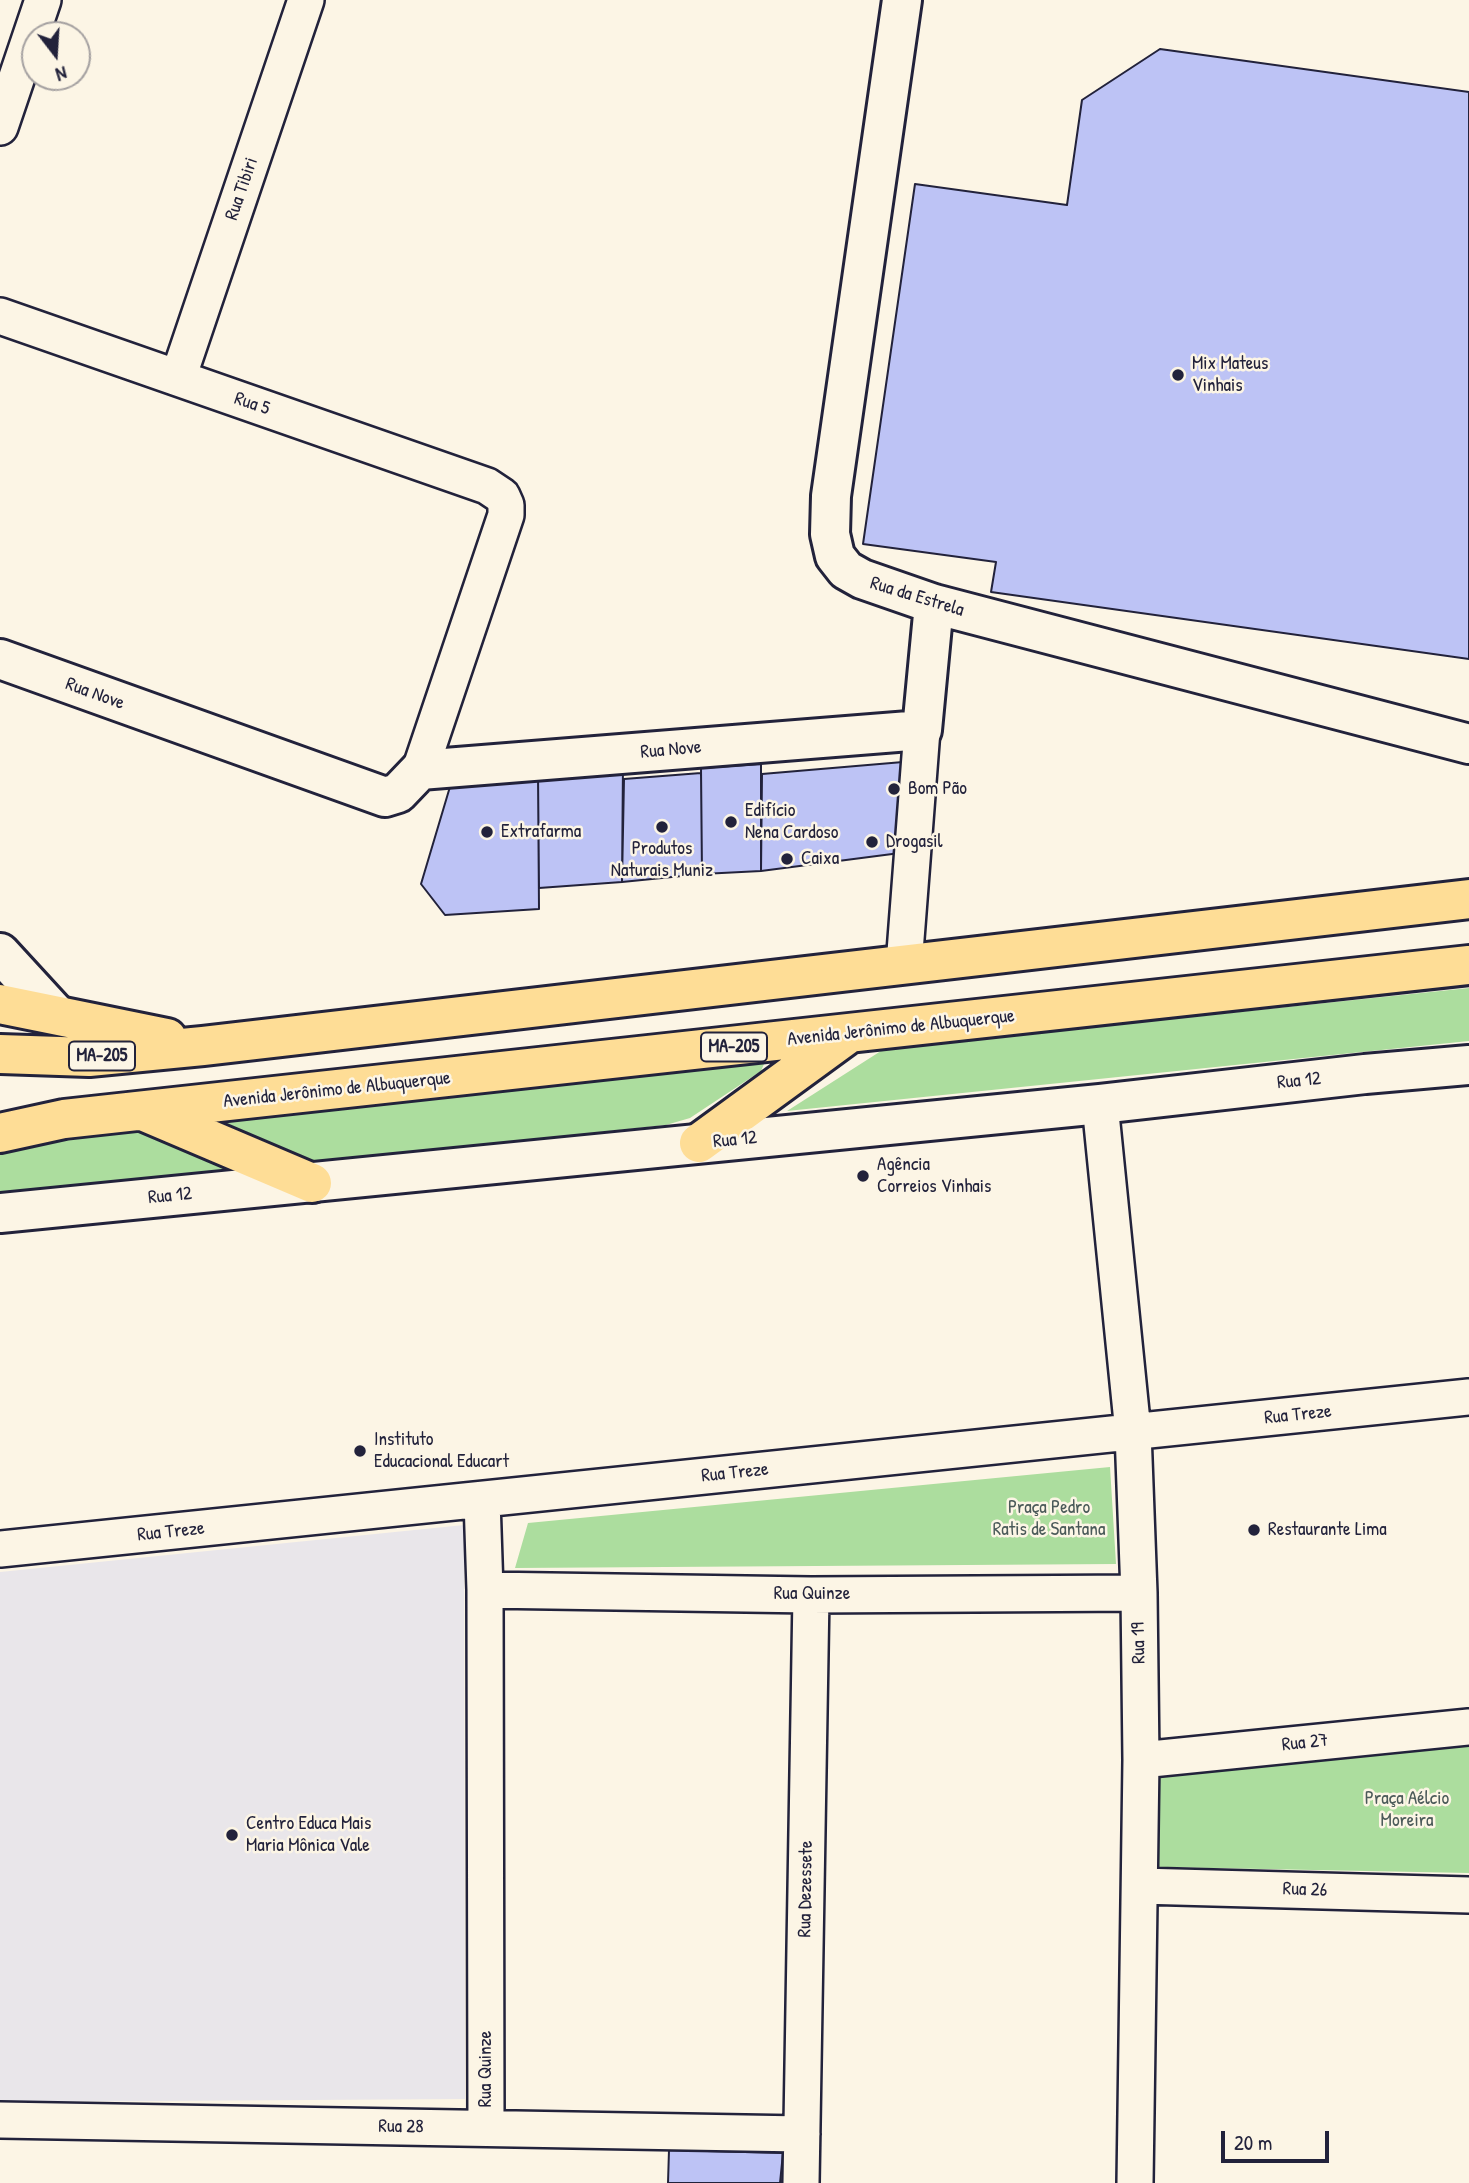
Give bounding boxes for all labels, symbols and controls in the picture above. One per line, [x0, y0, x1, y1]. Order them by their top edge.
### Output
north arrow [21, 21, 91, 91]
text: N [53, 60, 70, 88]
street label: Rua Tibiri [221, 155, 263, 223]
place label: Mix Mateus Vinhais [1192, 353, 1268, 397]
marker: Mix Mateus Vinhais [1170, 367, 1186, 383]
street label: Rua 5 [231, 387, 273, 421]
street label: Rua da Estrela [867, 572, 967, 622]
street label: Rua Nove [62, 673, 128, 715]
street label: Rua Nove [640, 736, 702, 764]
place label: Bom Pão [908, 778, 967, 800]
marker: Bom Pão [886, 781, 902, 797]
place label: Edifício Nena Cardoso [745, 800, 838, 844]
marker: Edifício Nena Cardoso [723, 814, 739, 830]
marker: Produtos Naturais Muniz [654, 819, 670, 835]
place label: Extrafarma [501, 821, 581, 843]
marker: Extrafarma [479, 824, 495, 840]
place label: Drogasil [886, 831, 943, 853]
marker: Drogasil [864, 834, 880, 850]
place label: Produtos Naturais Muniz [611, 838, 713, 882]
place label: Caixa [801, 848, 839, 870]
marker: Caixa [779, 851, 795, 867]
street label: Avenida Jerônimo de Albuquerque [786, 1005, 1016, 1051]
road number: MA-205 [701, 1032, 767, 1062]
road number: MA-205 [69, 1042, 135, 1070]
street label: Avenida Jerônimo de Albuquerque [222, 1067, 452, 1113]
street label: Rua 12 [1276, 1067, 1322, 1095]
street label: Rua 12 [712, 1126, 758, 1154]
place label: Agência Correios Vinhais [877, 1154, 991, 1198]
marker: Agência Correios Vinhais [855, 1168, 871, 1184]
street label: Rua 12 [147, 1182, 193, 1210]
street label: Rua Treze [1263, 1400, 1333, 1430]
place label: Instituto Educacional Educart [374, 1429, 509, 1473]
marker: Instituto Educacional Educart [352, 1443, 368, 1459]
street label: Rua Treze [700, 1458, 770, 1488]
park label: Praça Pedro Ratis de Santana [993, 1497, 1105, 1541]
street label: Rua Treze [136, 1517, 206, 1547]
place label: Restaurante Lima [1268, 1519, 1387, 1541]
marker: Restaurante Lima [1246, 1522, 1262, 1538]
street label: Rua Quinze [774, 1583, 850, 1605]
street label: Rua 19 [1127, 1622, 1151, 1664]
street label: Rua 27 [1281, 1729, 1329, 1757]
park label: Praça Aélcio Moreira [1365, 1788, 1449, 1832]
place label: Centro Educa Mais Maria Mônica Vale [246, 1813, 371, 1857]
marker: Centro Educa Mais Maria Mônica Vale [224, 1827, 240, 1843]
street label: Rua Dezessete [794, 1841, 818, 1937]
street label: Rua 26 [1282, 1878, 1328, 1902]
street label: Rua Quinze [475, 2031, 497, 2107]
street label: Rua 28 [378, 2115, 424, 2139]
scale bar [1224, 2116, 1332, 2160]
text: 20 m [1234, 2128, 1272, 2157]

